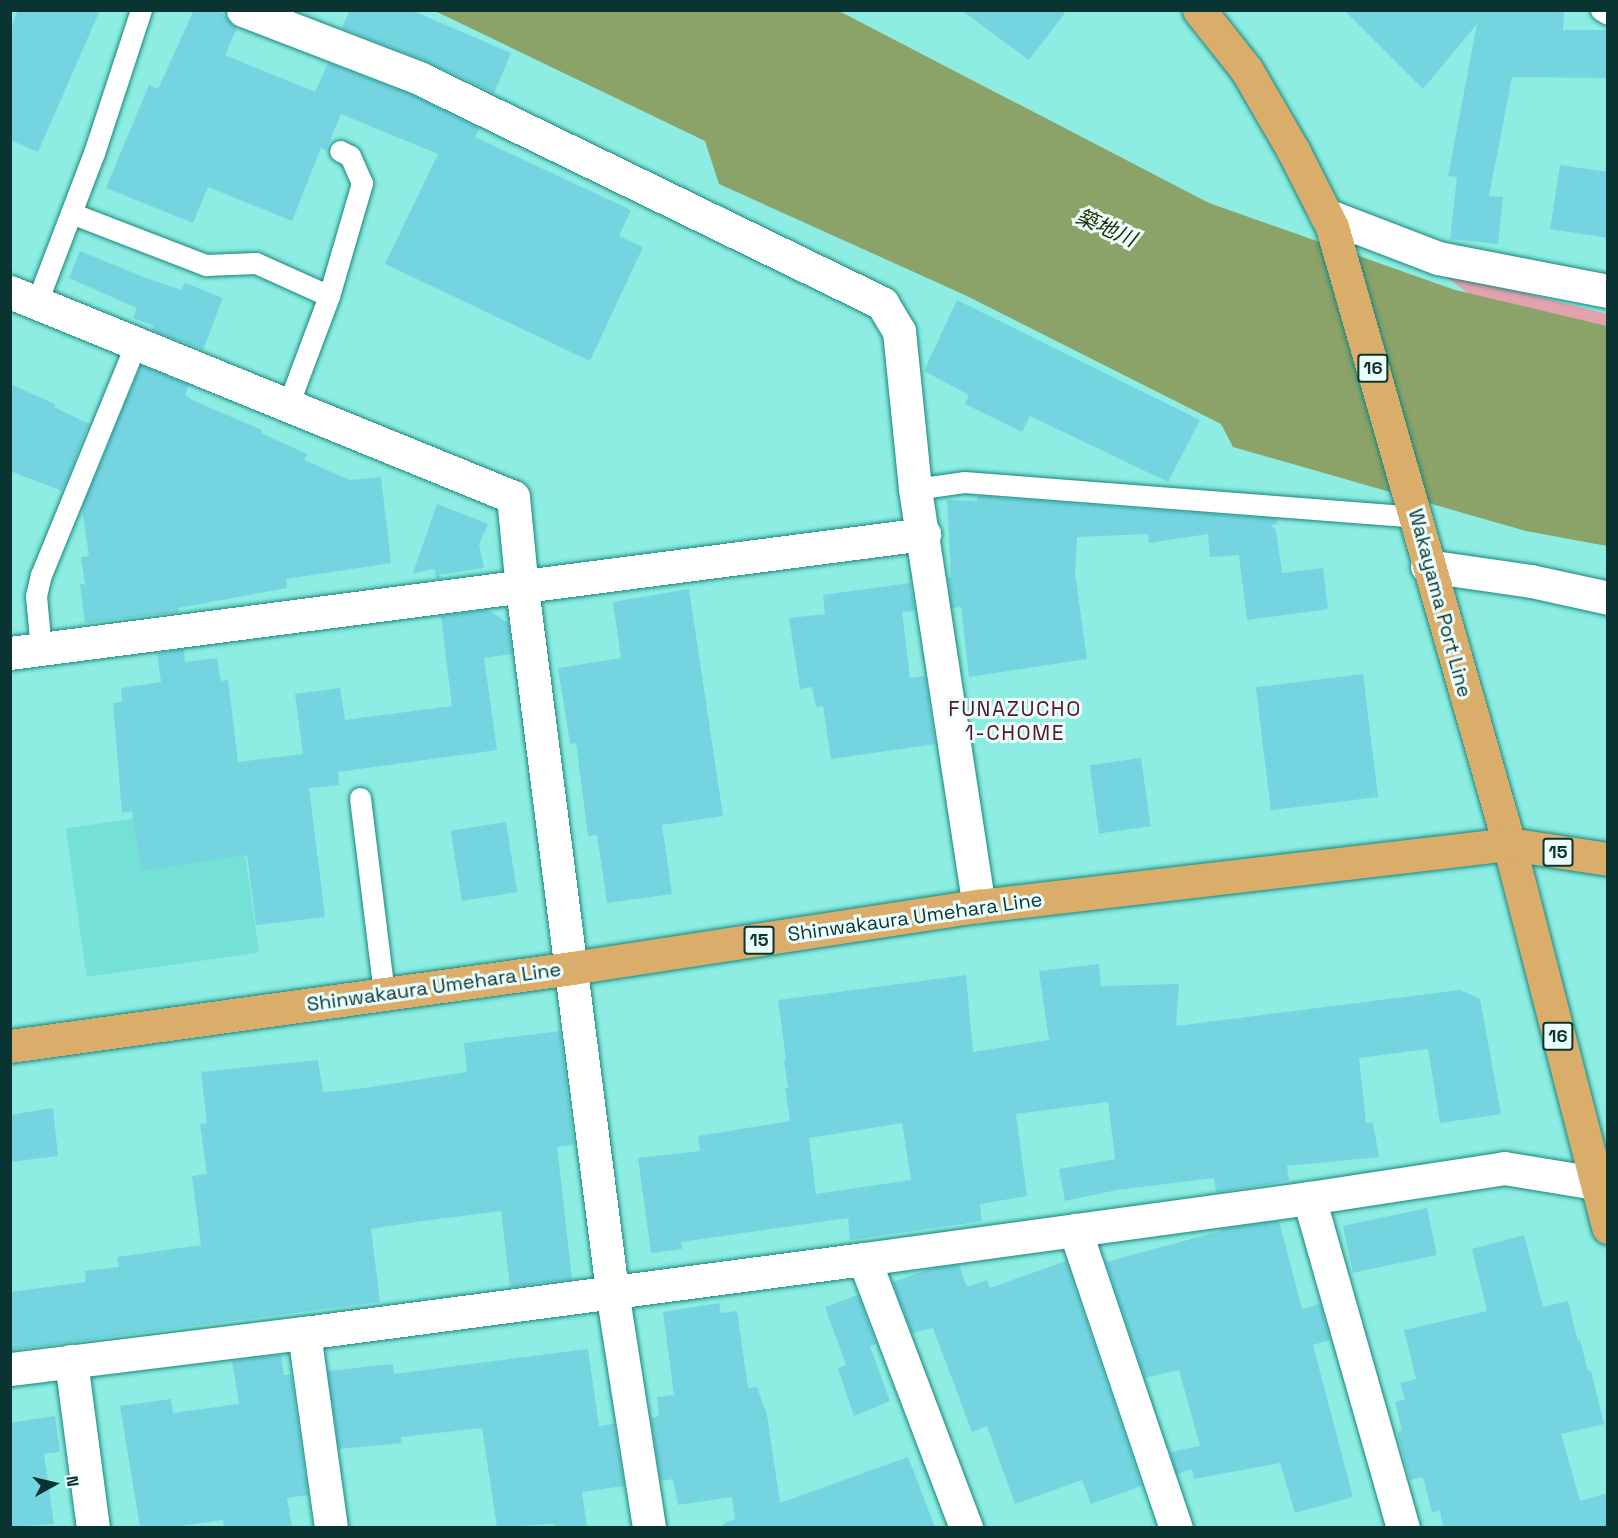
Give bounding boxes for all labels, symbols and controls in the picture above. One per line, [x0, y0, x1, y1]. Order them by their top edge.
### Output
water label: 築地川 [1072, 204, 1140, 252]
road number: 16 [1356, 353, 1390, 383]
street label: Wakayama Port Line [1403, 506, 1477, 700]
district label: FUNAZUCHO 1-CHOME [948, 696, 1082, 746]
road number: 15 [1542, 837, 1574, 867]
street label: Shinwakaura Umehara Line [786, 887, 1044, 947]
road number: 15 [742, 925, 776, 955]
street label: Shinwakaura Umehara Line [305, 957, 563, 1017]
road number: 16 [1542, 1021, 1574, 1051]
north arrow [24, 1454, 84, 1514]
text: N [61, 1475, 83, 1488]

